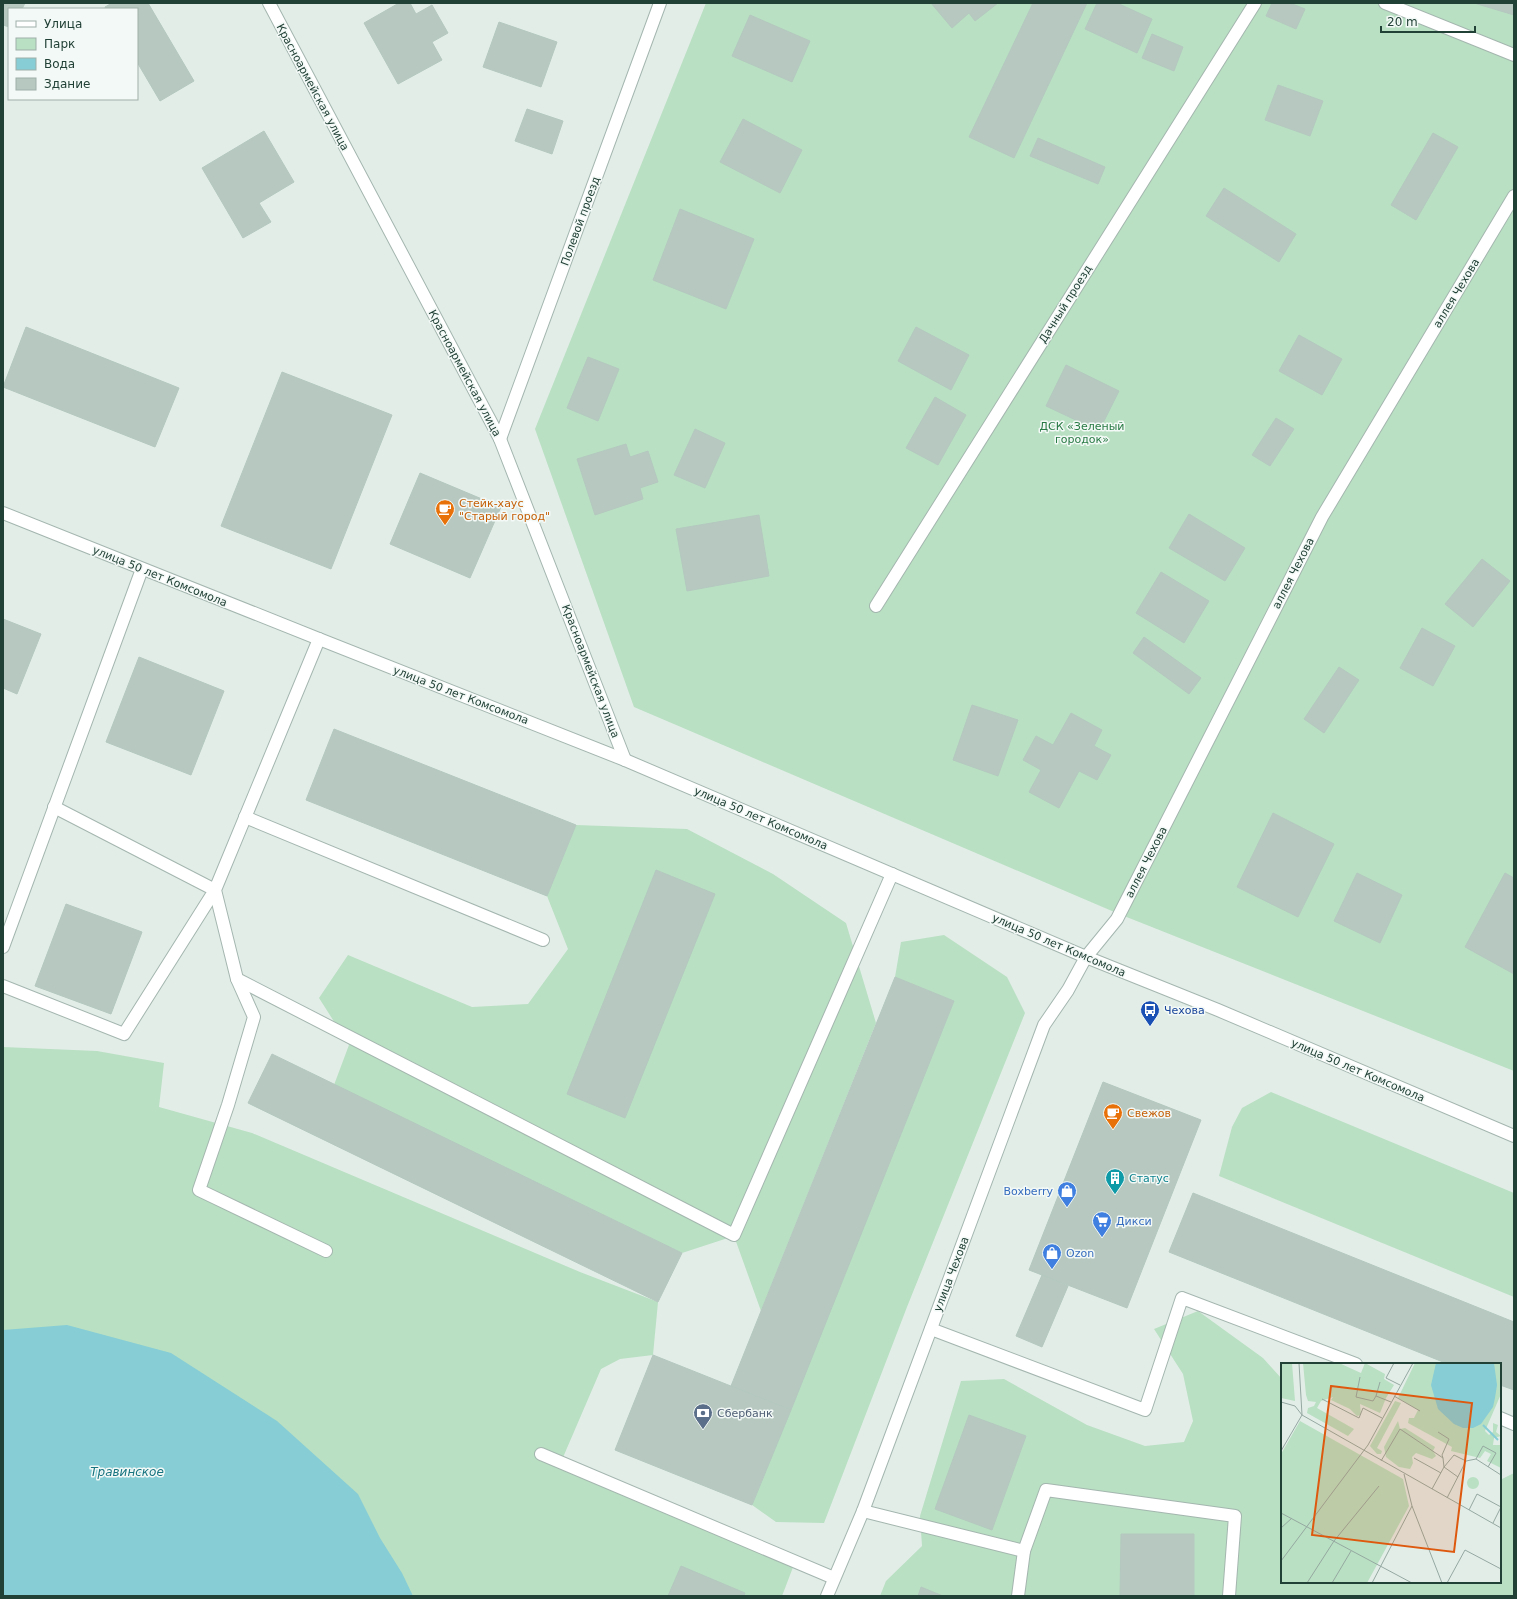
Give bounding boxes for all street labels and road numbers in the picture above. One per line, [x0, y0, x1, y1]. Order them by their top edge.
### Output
street label: Красноармейская улица [274, 22, 352, 153]
street label: Полевой проезд [558, 175, 603, 267]
street label: аллея Чехова [1431, 256, 1482, 330]
street label: Дачный проезд [1036, 263, 1095, 346]
street label: Красноармейская улица [426, 308, 504, 439]
street label: аллея Чехова [1270, 535, 1317, 611]
street label: улица 50 лет Комсомола [91, 543, 229, 609]
street label: Красноармейская улица [559, 603, 622, 740]
street label: улица 50 лет Комсомола [391, 664, 530, 727]
street label: улица 50 лет Комсомола [692, 784, 830, 853]
street label: аллея Чехова [1123, 824, 1170, 900]
street label: улица 50 лет Комсомола [990, 911, 1128, 980]
street label: улица 50 лет Комсомола [1289, 1036, 1427, 1105]
street label: улица Чехова [931, 1235, 972, 1313]

